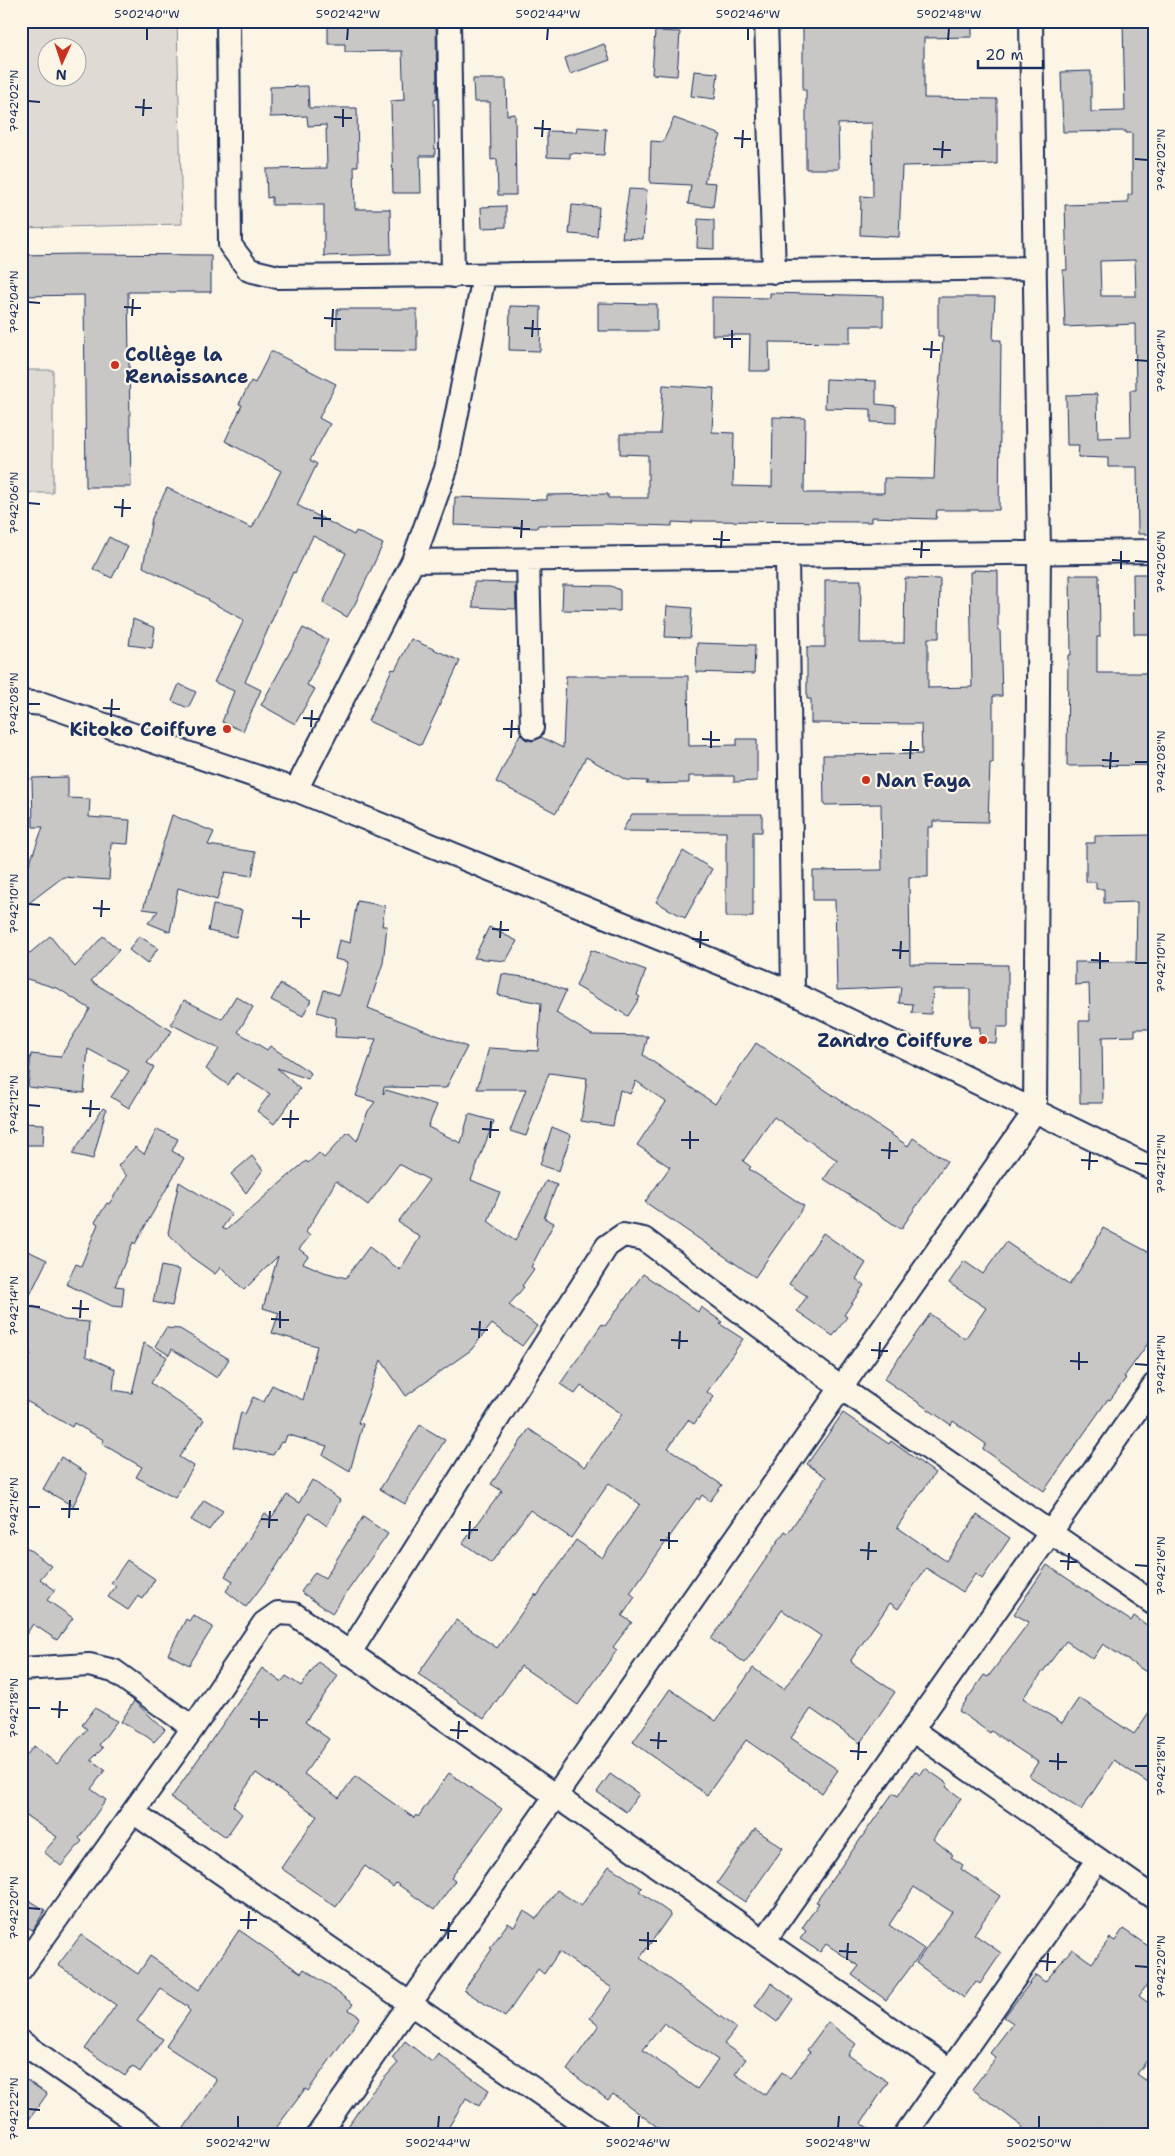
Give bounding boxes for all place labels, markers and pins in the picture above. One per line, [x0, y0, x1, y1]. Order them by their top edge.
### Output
place label: Collège la Renaissance [125, 342, 248, 389]
marker: Collège la Renaissance [109, 359, 121, 371]
place label: Kitoko Coiffure [69, 717, 217, 742]
marker: Kitoko Coiffure [221, 723, 233, 735]
place label: Nan Faya [876, 768, 971, 793]
marker: Nan Faya [860, 774, 872, 786]
place label: Zandro Coiffure [817, 1028, 973, 1053]
marker: Zandro Coiffure [977, 1034, 989, 1046]

